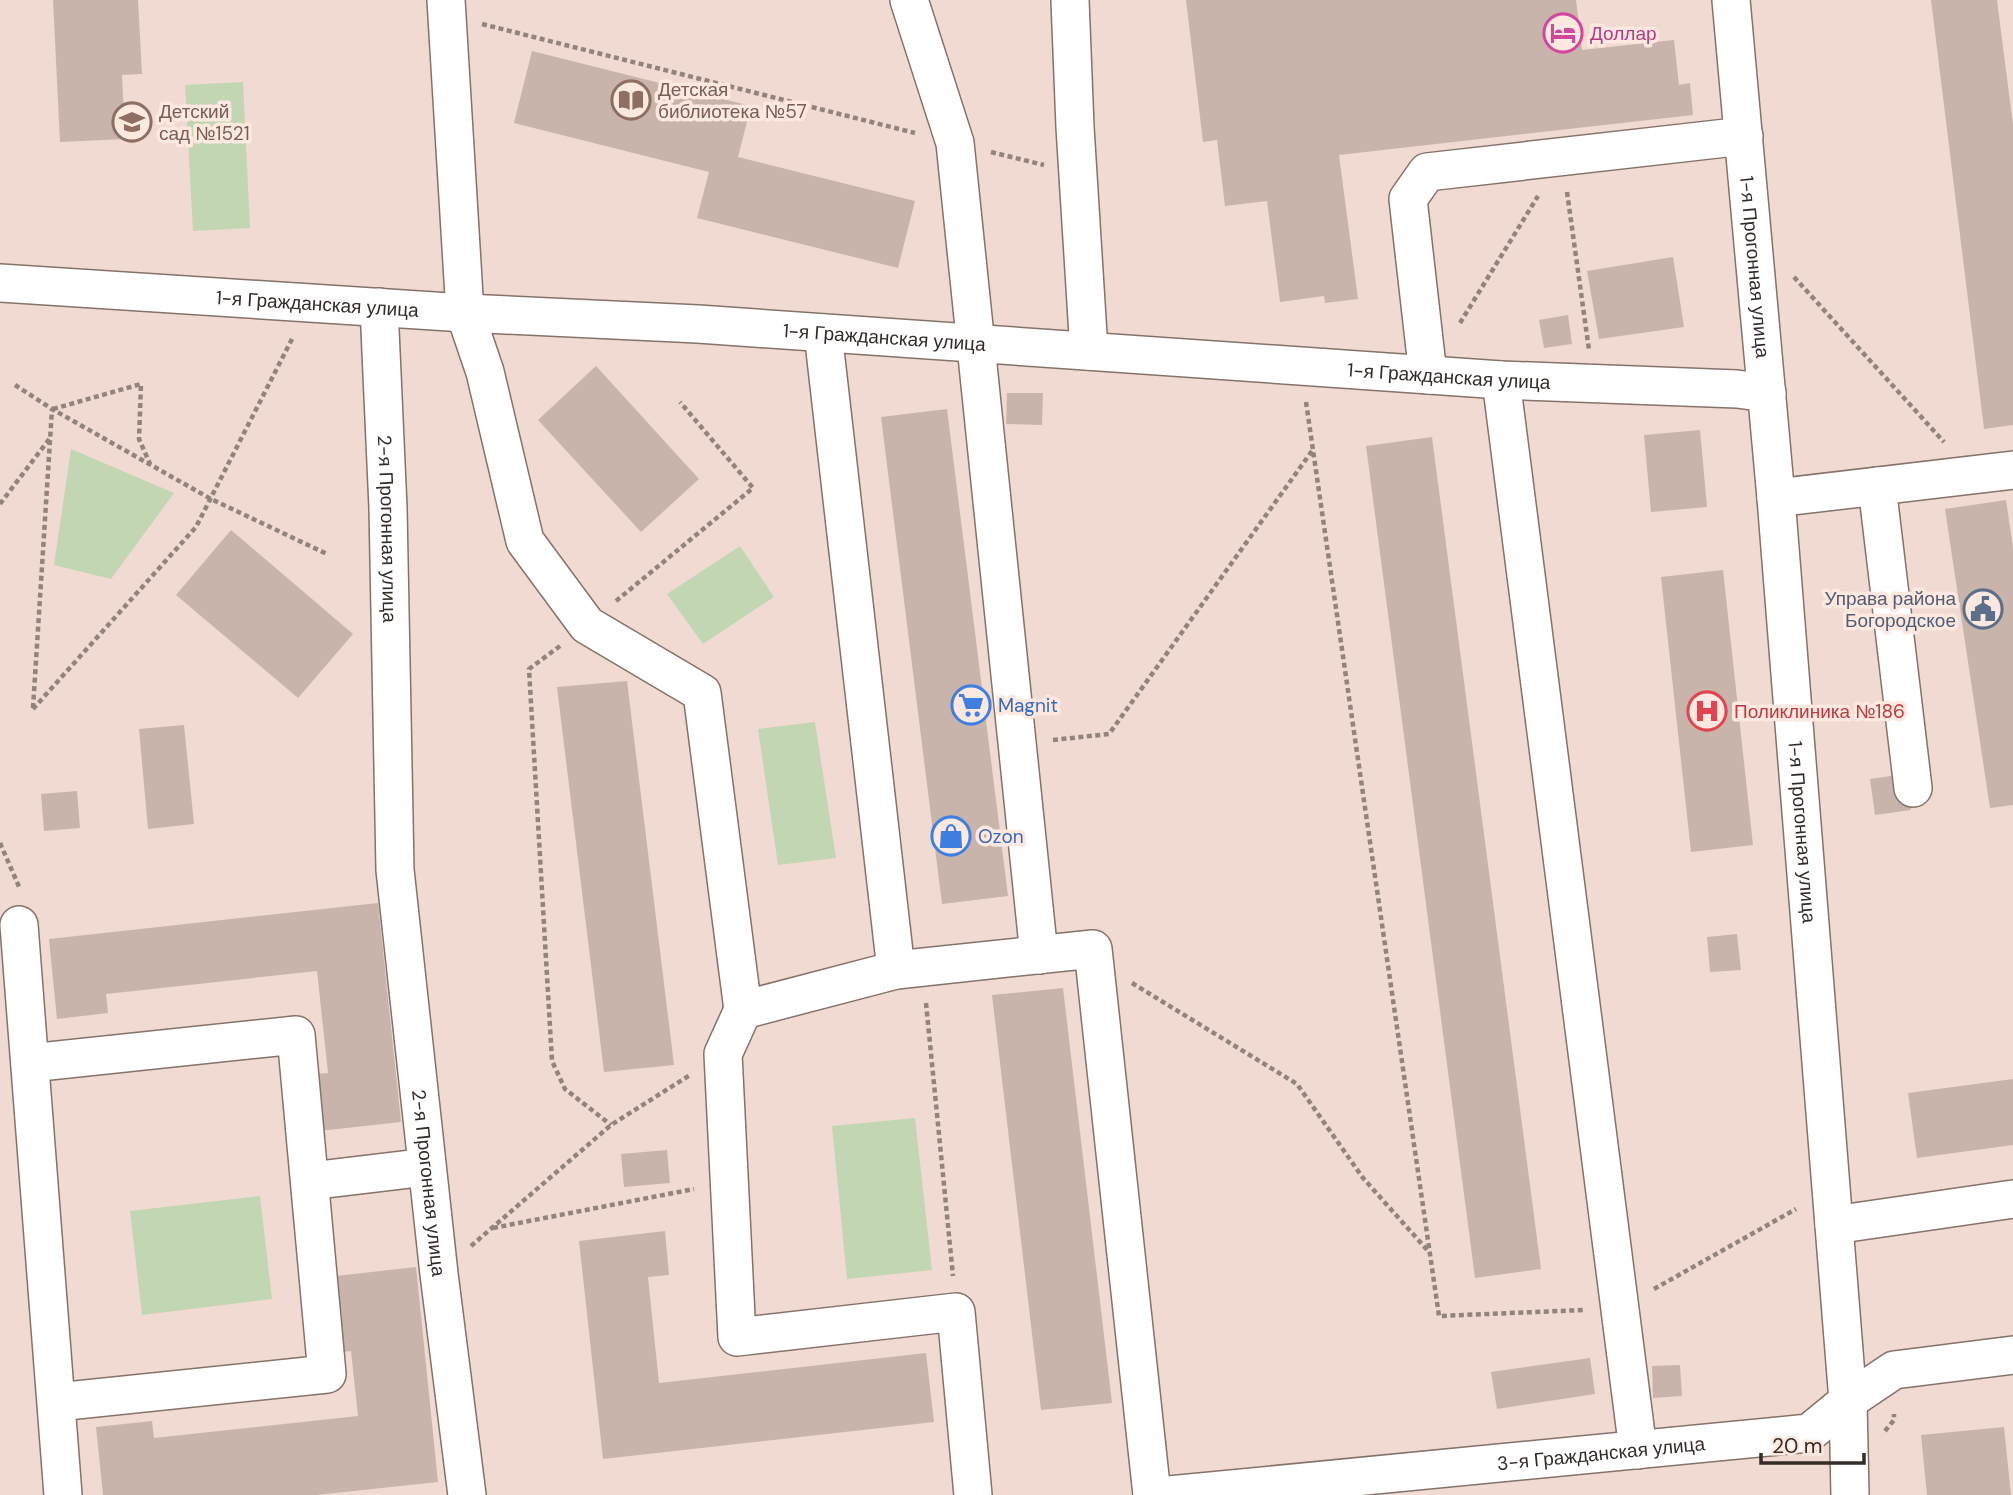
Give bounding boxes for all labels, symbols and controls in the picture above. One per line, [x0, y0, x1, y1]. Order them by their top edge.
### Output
hotel icon: Доллар [1542, 12, 1584, 54]
place label: Доллар [1590, 21, 1657, 46]
place label: Детская библиотека №57 [658, 77, 807, 124]
library icon: Детская библиотека №57 [610, 79, 652, 121]
place label: Детский сад №1521 [159, 99, 250, 146]
school or university icon: Детский сад №1521 [111, 101, 153, 143]
street label: 1-я Прогонная улица [1734, 175, 1776, 359]
street label: 1-я Гражданская улица [215, 284, 420, 323]
street label: 1-я Гражданская улица [782, 317, 987, 357]
street label: 1-я Гражданская улица [1347, 357, 1551, 394]
street label: 2-я Прогонная улица [372, 434, 403, 623]
place label: Управа района Богородское [1824, 586, 1956, 633]
public building icon: Управа района Богородское [1962, 588, 2004, 630]
supermarket icon: Magnit [950, 684, 992, 726]
hospital icon: Поликлиника №186 [1686, 690, 1728, 732]
place label: Magnit [998, 693, 1058, 718]
place label: Поликлиника №186 [1734, 699, 1905, 724]
street label: 1-я Прогонная улица [1783, 740, 1822, 924]
shop icon: Ozon [930, 815, 972, 857]
place label: Ozon [978, 824, 1024, 849]
street label: 2-я Прогонная улица [406, 1088, 452, 1278]
scale bar [1761, 1422, 1864, 1466]
street label: 3-я Гражданская улица [1496, 1431, 1706, 1476]
text: 20 m [1772, 1432, 1823, 1460]

